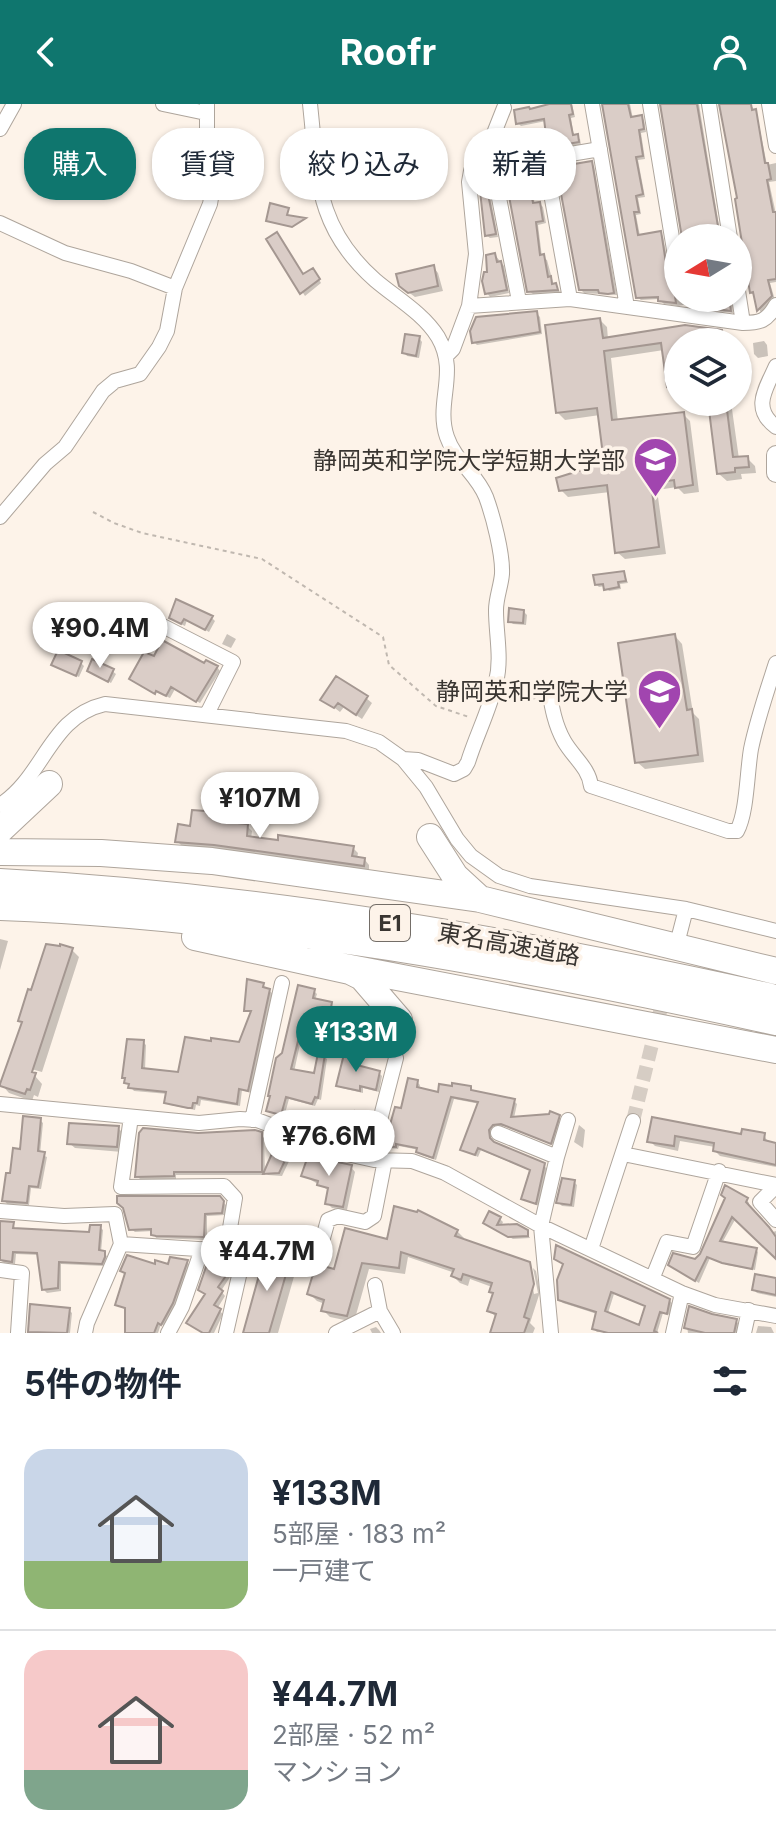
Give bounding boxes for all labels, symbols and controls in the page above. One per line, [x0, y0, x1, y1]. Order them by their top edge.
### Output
icon: back [24, 30, 68, 74]
text: Roofr [340, 30, 436, 74]
icon: person [708, 30, 752, 74]
chip: 購入 [24, 128, 136, 200]
chip: 賃貸 [152, 128, 264, 200]
chip: 絞り込み [280, 128, 448, 200]
chip: 新着 [464, 128, 576, 200]
north arrow [664, 224, 752, 312]
map controls [664, 224, 752, 416]
button: layers [664, 328, 752, 416]
school or university icon: 静岡英和学院大学短期大学部 [632, 436, 680, 499]
place label: 静岡英和学院大学短期大学部 [313, 446, 625, 475]
pin: ¥90.4M [35, 602, 165, 670]
text: ¥90.4M [51, 612, 149, 643]
school or university icon: 静岡英和学院大学 [635, 667, 683, 730]
place label: 静岡英和学院大学 [436, 677, 628, 706]
pin: ¥107M [204, 772, 316, 840]
text: ¥107M [219, 782, 301, 813]
road number: E1 [370, 905, 410, 941]
street label: 東名高速道路 [436, 917, 582, 971]
pin: ¥133M [300, 1006, 412, 1074]
text: ¥133M [314, 1016, 398, 1047]
pin: ¥76.6M [264, 1110, 394, 1178]
text: ¥76.6M [282, 1120, 376, 1151]
pin: ¥44.7M [202, 1225, 332, 1293]
text: ¥44.7M [219, 1235, 315, 1266]
icon: filters [708, 1359, 752, 1403]
text: 5件の物件 [24, 1363, 182, 1404]
text: ¥133M [272, 1472, 382, 1513]
icon: home [88, 1481, 184, 1577]
text: 5部屋 · 183 m² [272, 1518, 446, 1549]
text: 一戸建て [272, 1555, 376, 1586]
text: ¥44.7M [272, 1673, 398, 1714]
icon: home [88, 1682, 184, 1778]
text: 2部屋 · 52 m² [272, 1719, 435, 1750]
text: マンション [272, 1756, 402, 1787]

